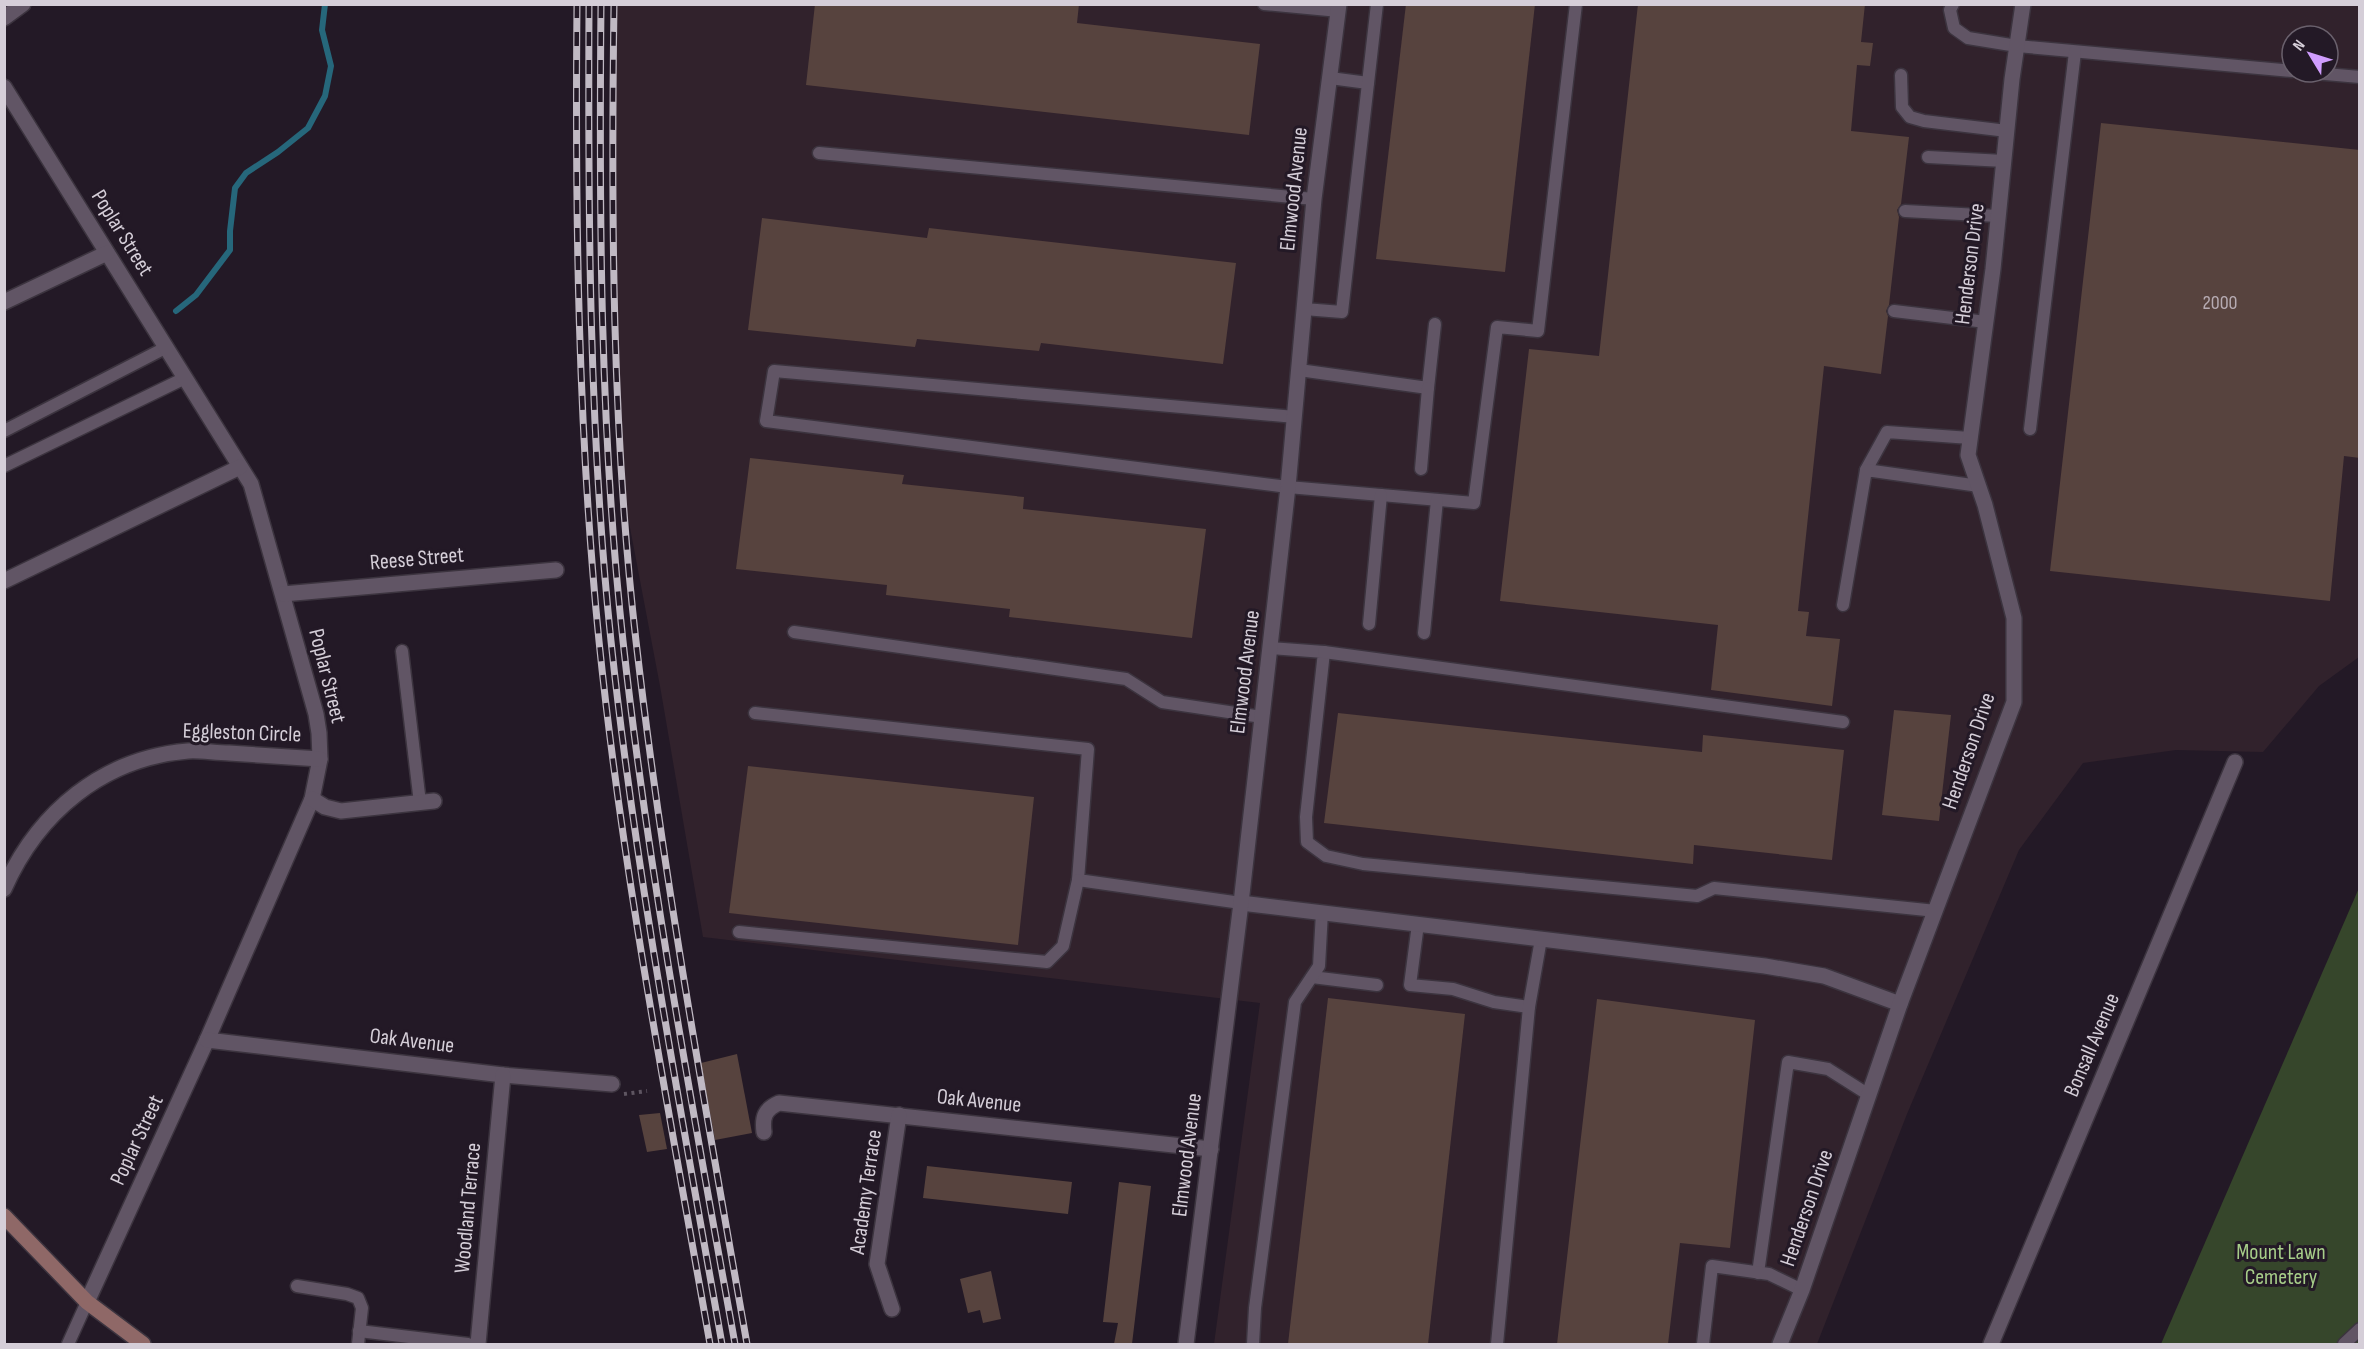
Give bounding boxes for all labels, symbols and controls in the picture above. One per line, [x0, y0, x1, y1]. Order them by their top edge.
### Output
north arrow [2280, 24, 2340, 84]
text: N [2289, 36, 2309, 55]
street label: Elmwood Avenue [1274, 126, 1314, 252]
street label: Poplar Street [85, 185, 159, 281]
street label: Henderson Drive [1949, 202, 1991, 326]
house number: 2000 [2203, 291, 2238, 315]
street label: Reese Street [369, 541, 465, 577]
street label: Elmwood Avenue [1224, 609, 1266, 735]
street label: Poplar Street [302, 626, 352, 726]
street label: Henderson Drive [1936, 689, 2002, 813]
street label: Eggleston Circle [182, 717, 302, 749]
street label: Bonsall Avenue [2058, 989, 2126, 1101]
street label: Oak Avenue [368, 1022, 456, 1060]
street label: Oak Avenue [935, 1083, 1023, 1119]
street label: Poplar Street [104, 1090, 170, 1189]
street label: Elmwood Avenue [1166, 1092, 1208, 1218]
street label: Academy Terrace [844, 1128, 888, 1257]
street label: Woodland Terrace [449, 1142, 487, 1274]
street label: Henderson Drive [1774, 1146, 1840, 1270]
park label: Mount Lawn Cemetery [2236, 1239, 2326, 1291]

